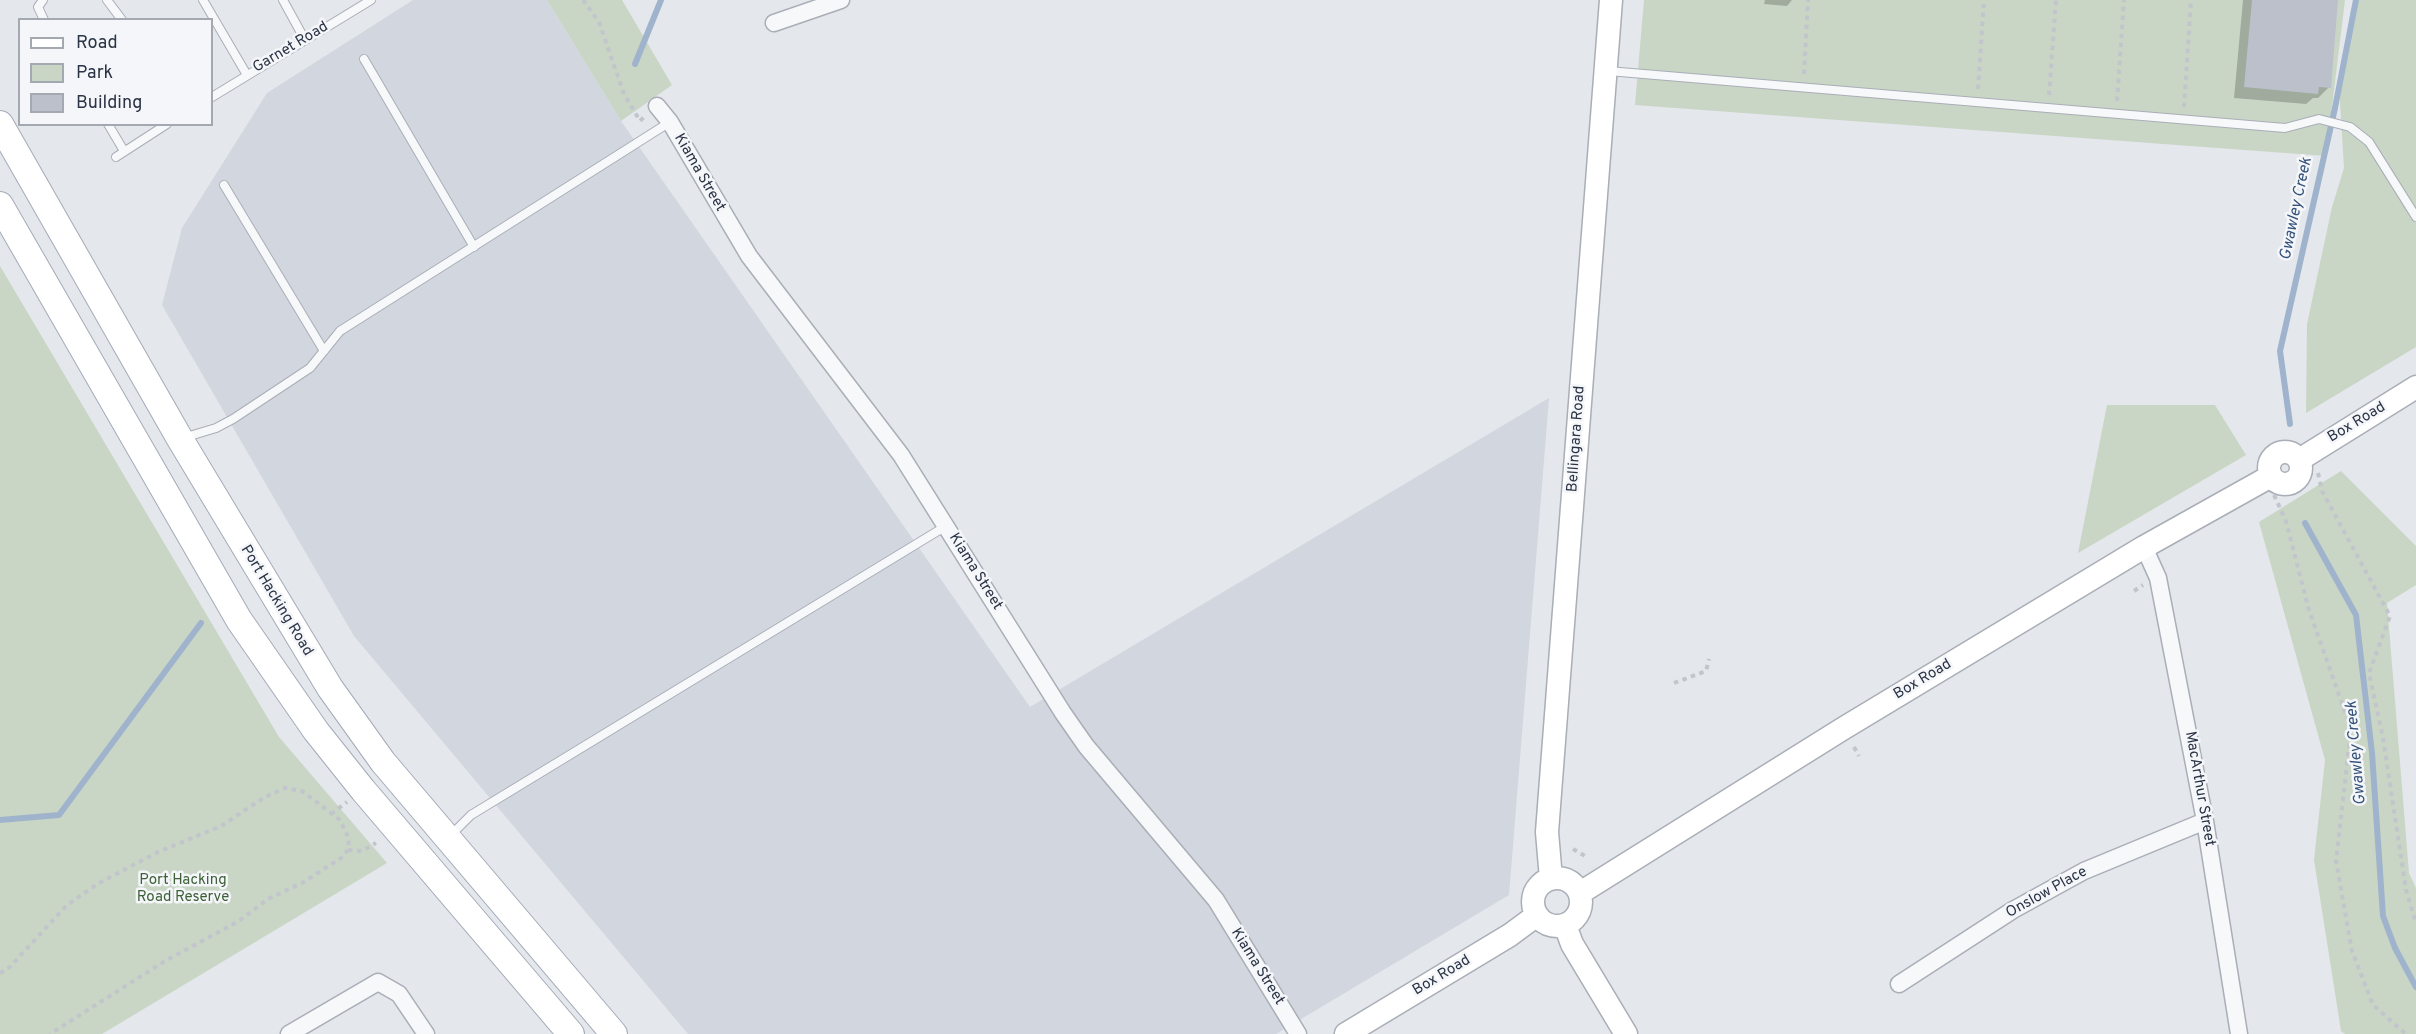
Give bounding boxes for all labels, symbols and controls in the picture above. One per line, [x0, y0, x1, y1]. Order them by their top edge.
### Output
legend [18, 18, 213, 126]
street label: Garnet Road [250, 18, 332, 78]
text: Road [76, 32, 118, 55]
text: Park [76, 62, 113, 85]
text: Building [76, 92, 142, 115]
street label: Kiama Street [669, 131, 729, 215]
water label: Gwawley Creek [2277, 156, 2317, 262]
street label: Bellingara Road [1564, 385, 1590, 493]
street label: Box Road [2325, 399, 2389, 447]
street label: Kiama Street [944, 530, 1006, 614]
street label: Port Hacking Road [236, 542, 316, 660]
street label: Box Road [1891, 656, 1955, 704]
water label: Gwawley Creek [2343, 700, 2371, 806]
street label: MacArthur Street [2180, 730, 2218, 848]
street label: Onslow Place [2003, 863, 2091, 923]
park label: Port Hacking Road Reserve [137, 872, 229, 907]
street label: Kiama Street [1226, 925, 1288, 1009]
street label: Box Road [1410, 952, 1474, 1000]

